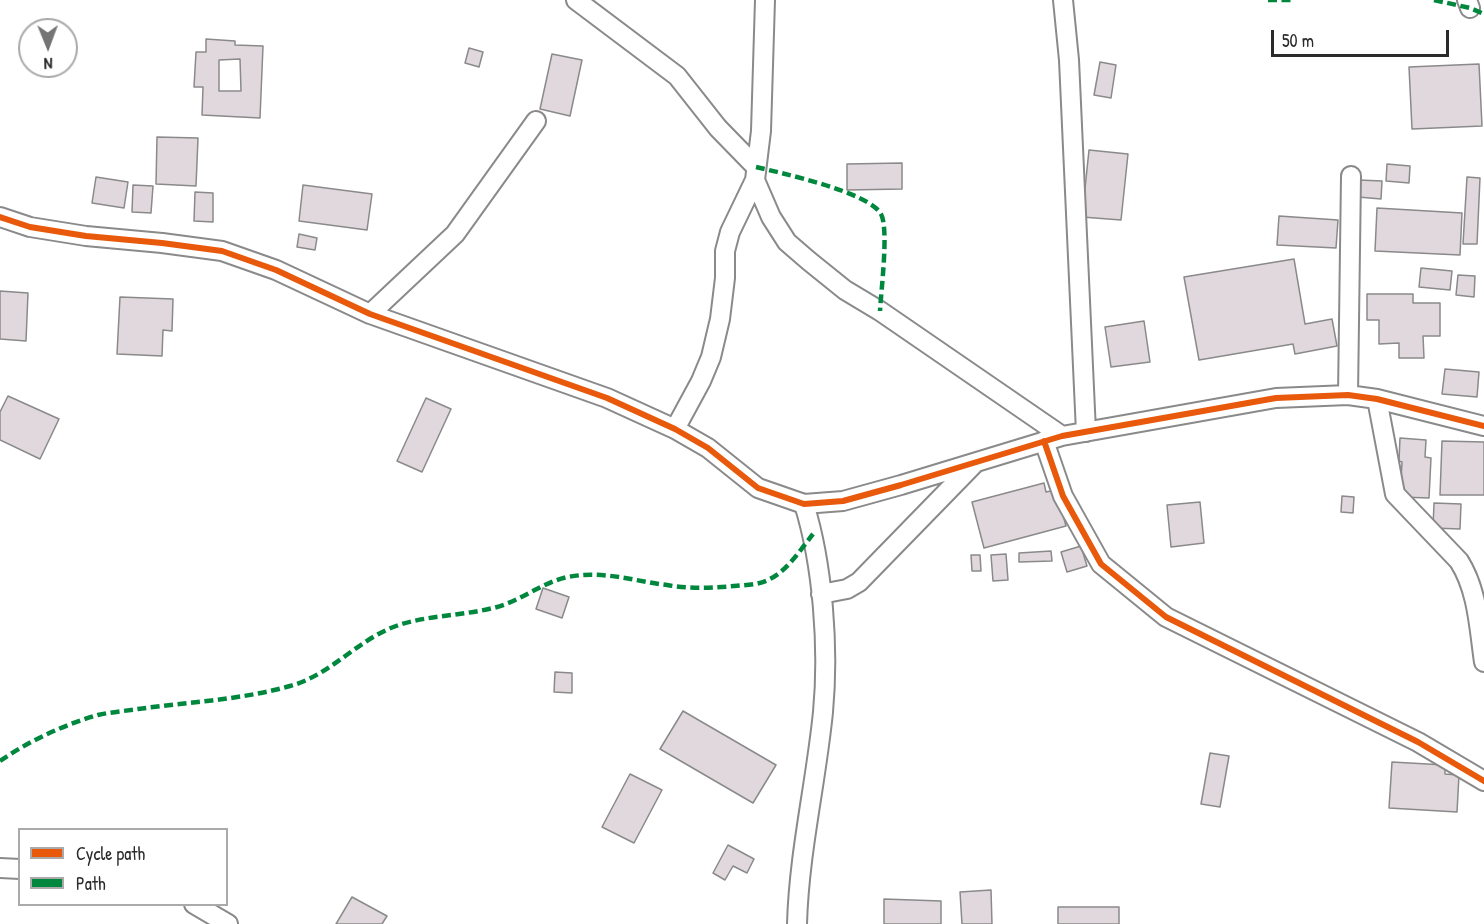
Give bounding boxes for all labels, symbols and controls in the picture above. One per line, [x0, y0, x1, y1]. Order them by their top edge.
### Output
north arrow [18, 18, 78, 78]
scale bar [1274, 18, 1452, 56]
text: 50 m [1282, 28, 1314, 53]
text: N [44, 53, 53, 75]
legend [18, 828, 228, 906]
text: Cycle path [76, 841, 145, 866]
text: Path [76, 871, 105, 896]

